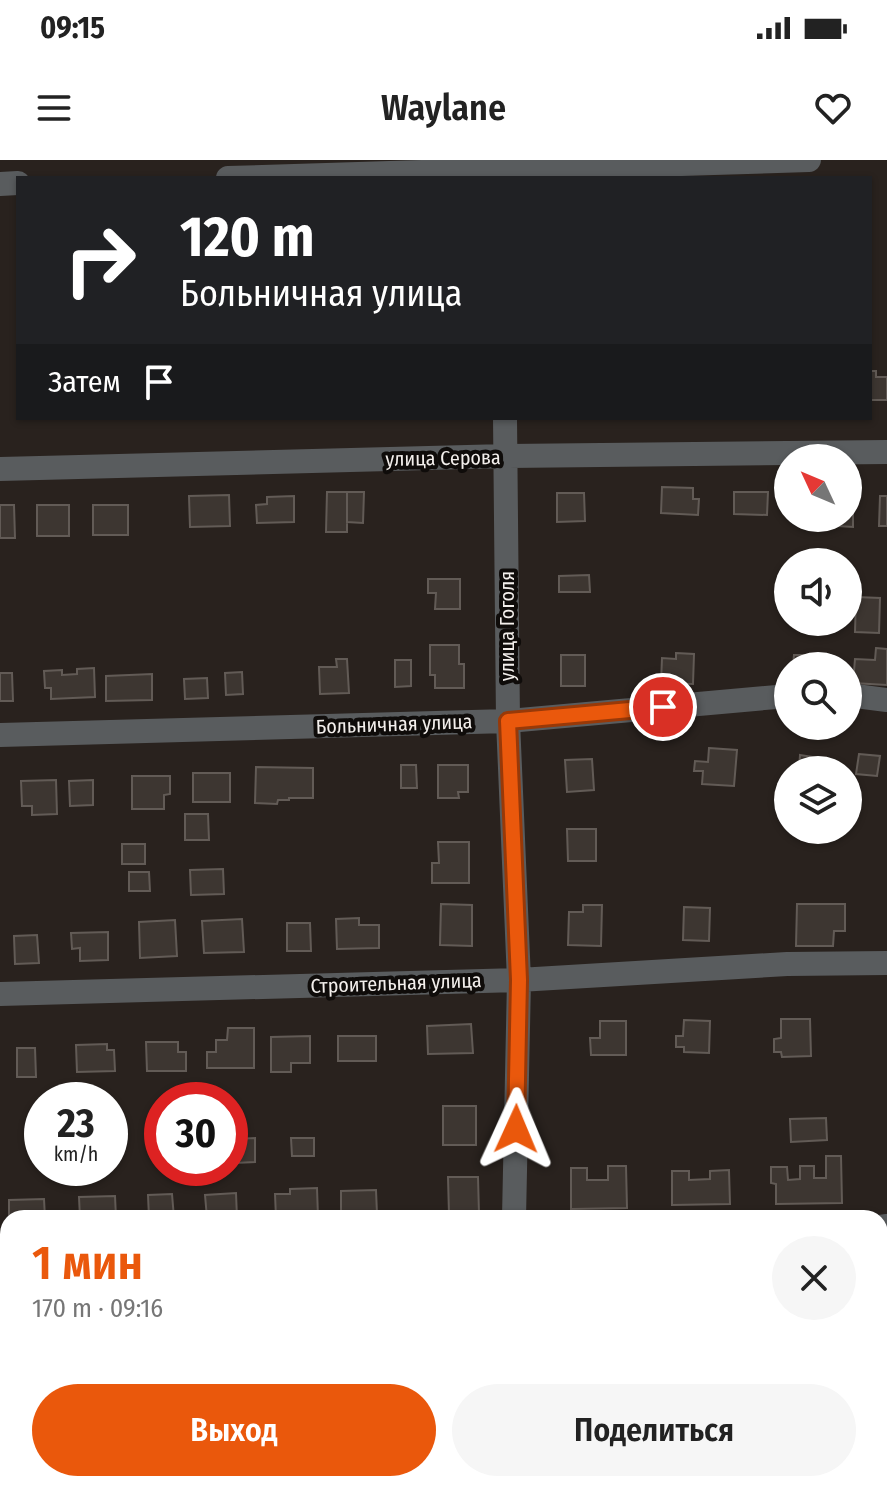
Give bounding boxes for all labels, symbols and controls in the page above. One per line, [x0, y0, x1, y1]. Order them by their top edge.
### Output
text: 09:15 [40, 10, 105, 46]
icon: menu [32, 86, 76, 130]
text: Waylane [381, 86, 506, 130]
icon: heart [811, 86, 855, 130]
text: 120 m [180, 204, 315, 271]
icon: right [48, 208, 152, 312]
text: Больничная улица [180, 272, 462, 316]
icon: arrive [137, 360, 181, 404]
text: Затем [48, 364, 121, 400]
north arrow [774, 444, 862, 532]
map controls [774, 444, 862, 844]
street label: улица Серова [385, 445, 501, 471]
button: sound [774, 548, 862, 636]
street label: улица Гоголя [495, 571, 519, 681]
button: search [774, 652, 862, 740]
pin [629, 673, 697, 741]
icon: arrive [641, 685, 685, 729]
street label: Больничная улица [315, 709, 473, 739]
button: layers [774, 756, 862, 844]
street label: Строительная улица [310, 968, 482, 998]
speed limit sign: 30 [144, 1082, 248, 1186]
position arrow [474, 1087, 558, 1171]
text: 23 [57, 1100, 95, 1148]
text: km/h [54, 1142, 98, 1166]
text: 1 мин [32, 1234, 143, 1292]
button: close [772, 1236, 856, 1320]
text: 170 m · 09:16 [32, 1293, 163, 1324]
button: Выход [32, 1384, 436, 1476]
button: Поделиться [452, 1384, 856, 1476]

